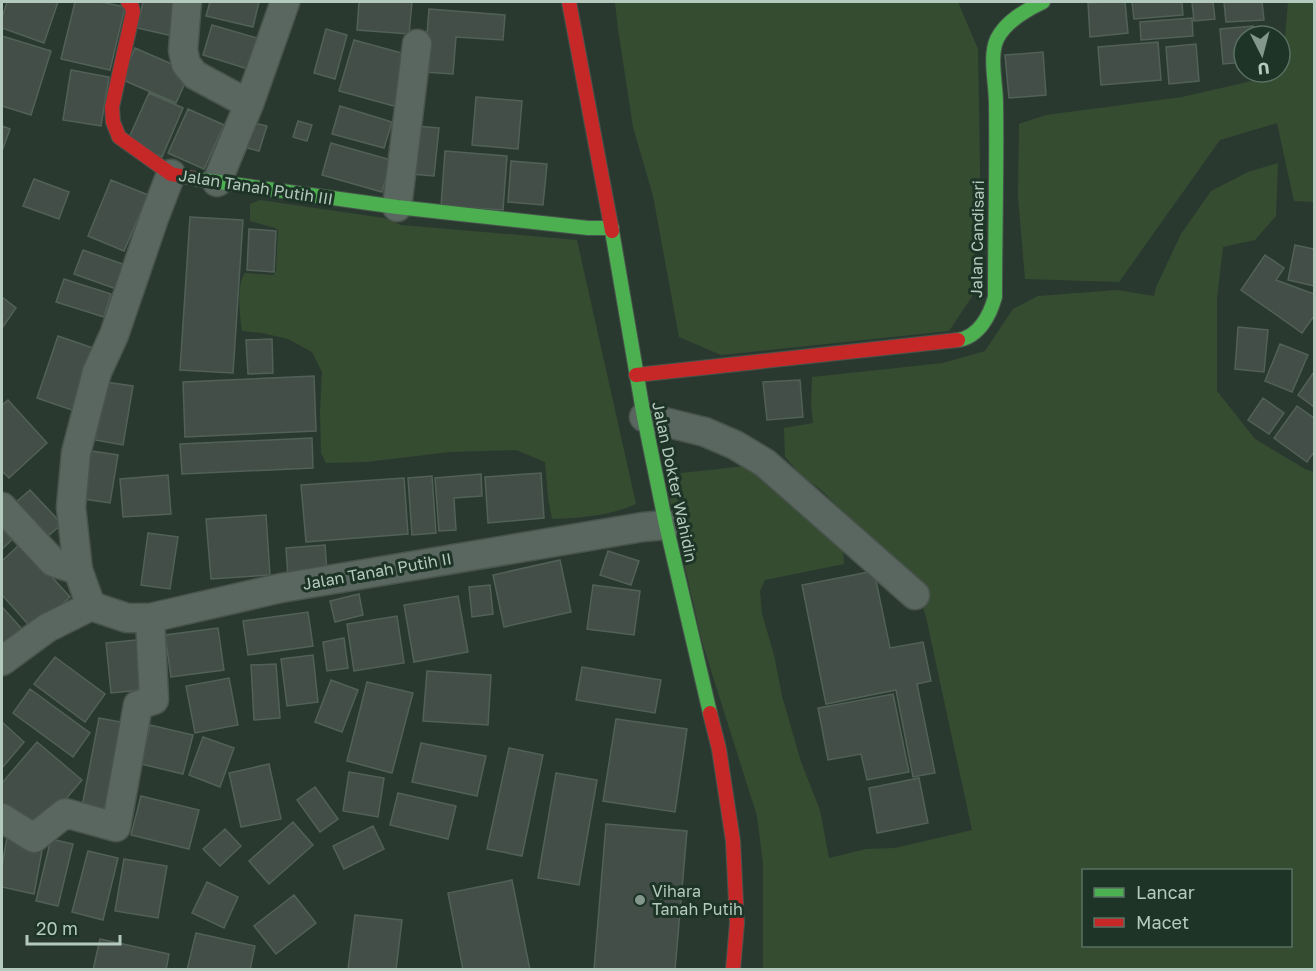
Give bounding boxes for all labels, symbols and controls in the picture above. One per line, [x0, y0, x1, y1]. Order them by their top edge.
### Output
north arrow [1232, 24, 1292, 84]
text: U [1257, 58, 1270, 79]
street label: Jalan Tanah Putih III [177, 165, 335, 209]
street label: Jalan Candisari [966, 180, 988, 298]
street label: Jalan Dokter Wahidin [648, 400, 702, 564]
street label: Jalan Tanah Putih II [301, 548, 453, 594]
legend [1082, 869, 1292, 947]
place label: Vihara Tanah Putih [652, 881, 743, 919]
text: Lancar [1136, 881, 1195, 903]
marker: Vihara Tanah Putih [633, 893, 647, 907]
scale bar [27, 908, 120, 946]
text: Macet [1136, 911, 1189, 933]
text: 20 m [36, 917, 78, 939]

